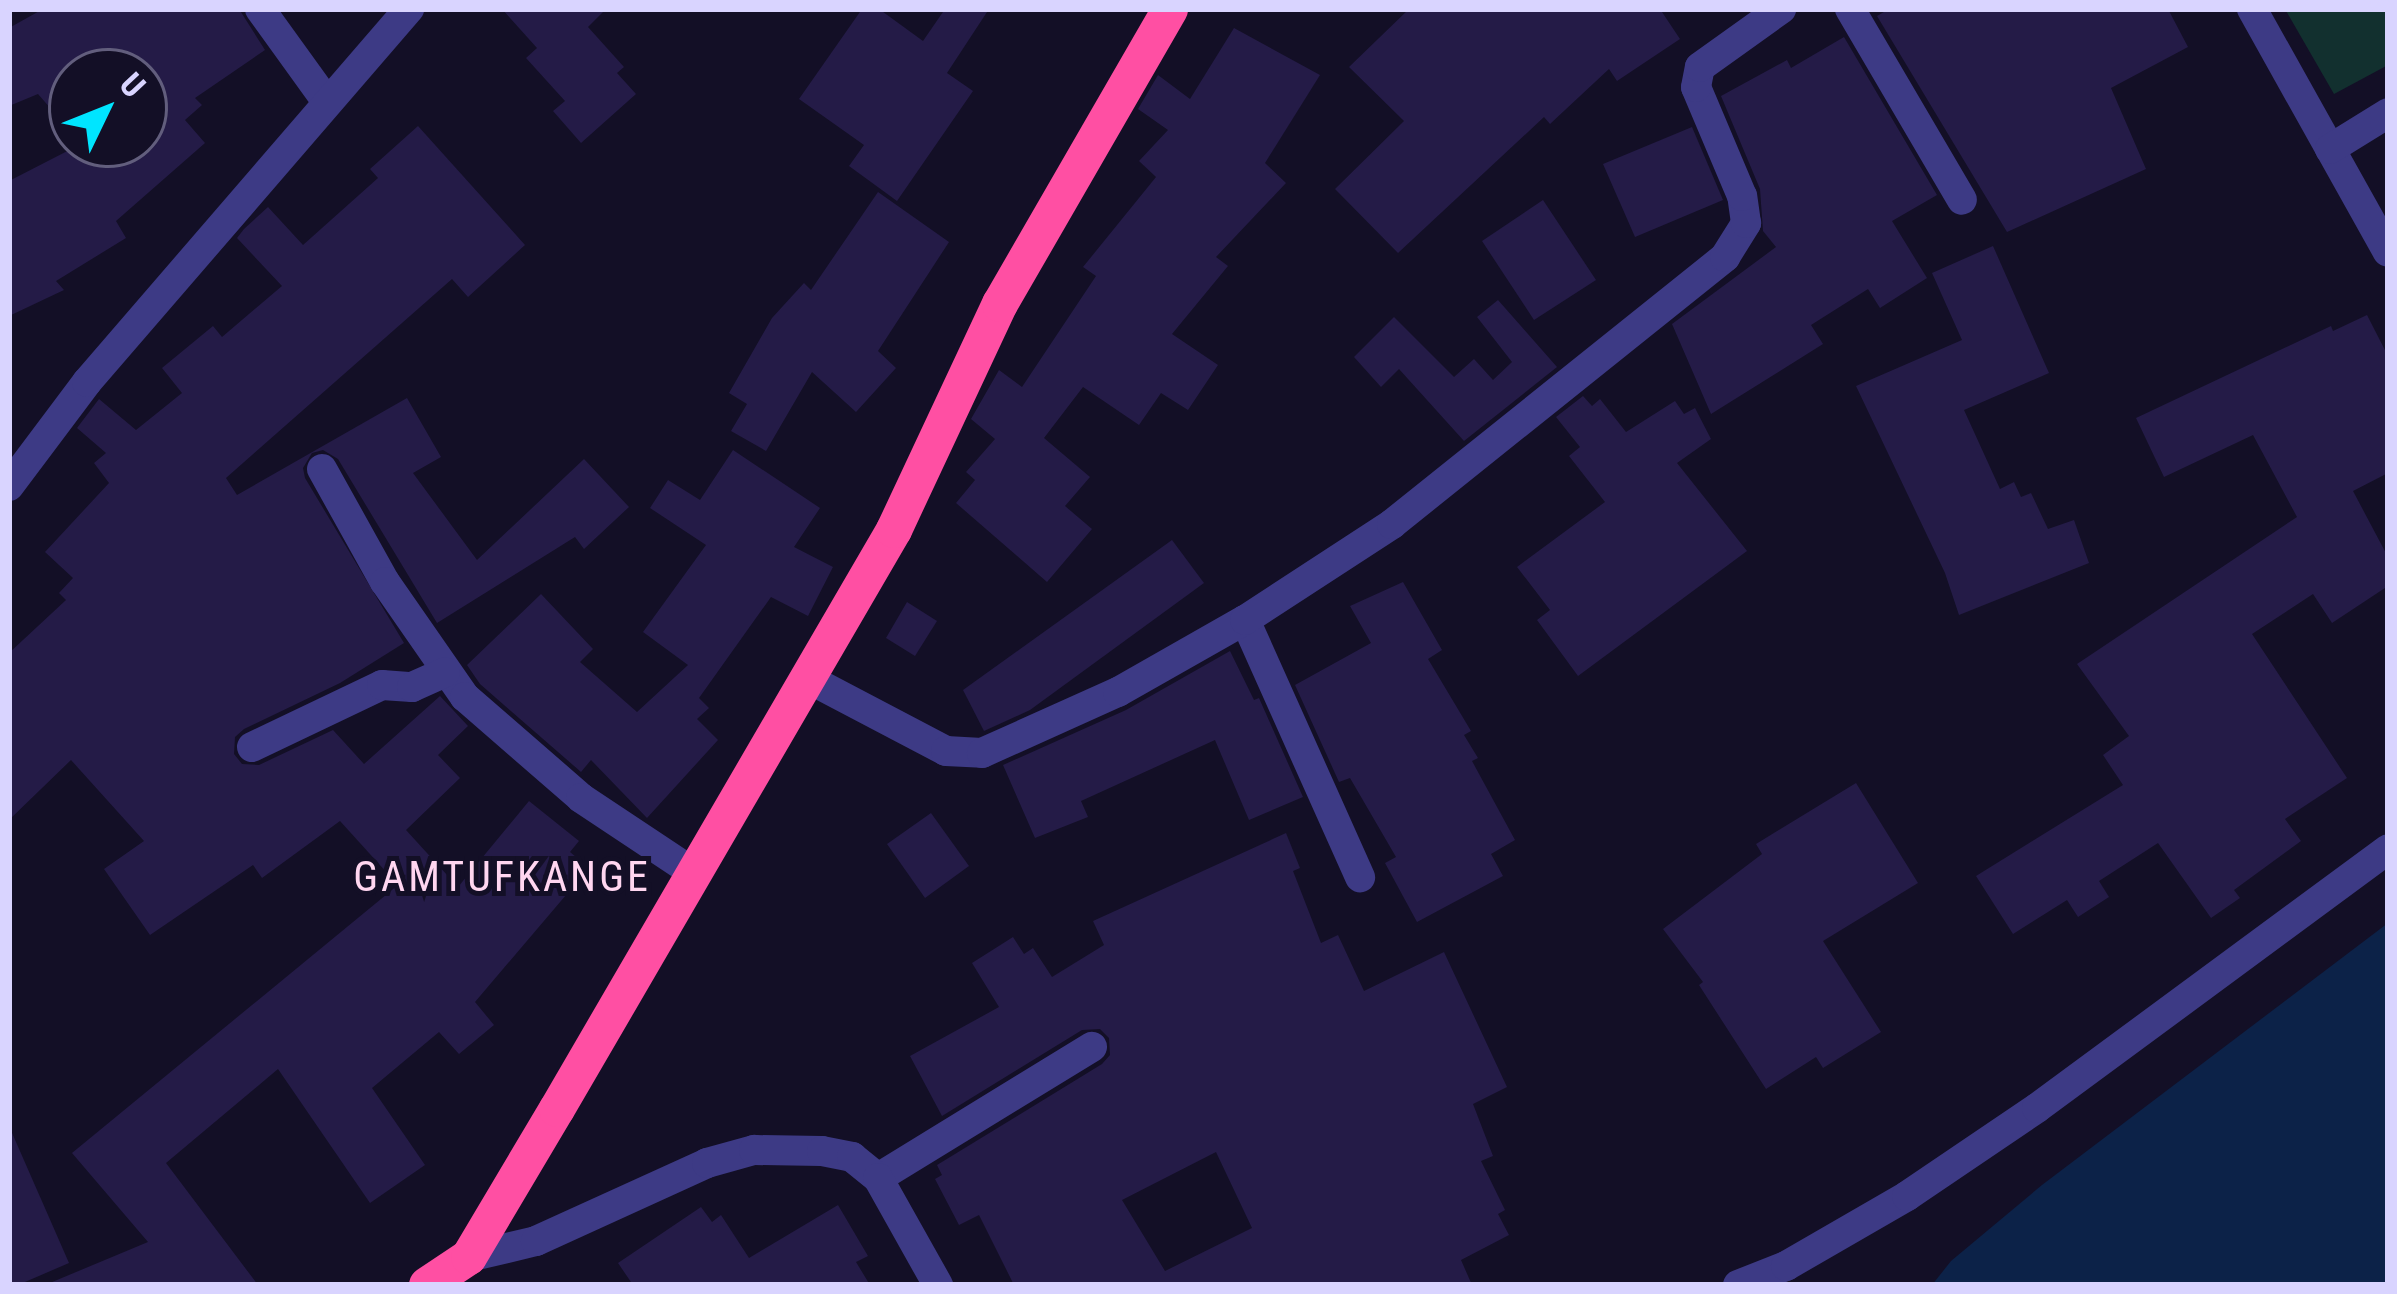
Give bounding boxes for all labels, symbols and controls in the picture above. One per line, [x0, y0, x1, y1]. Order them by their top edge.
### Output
north arrow [48, 48, 168, 168]
text: U [112, 65, 153, 105]
district label: GAMTUFKANGE [353, 852, 651, 902]

